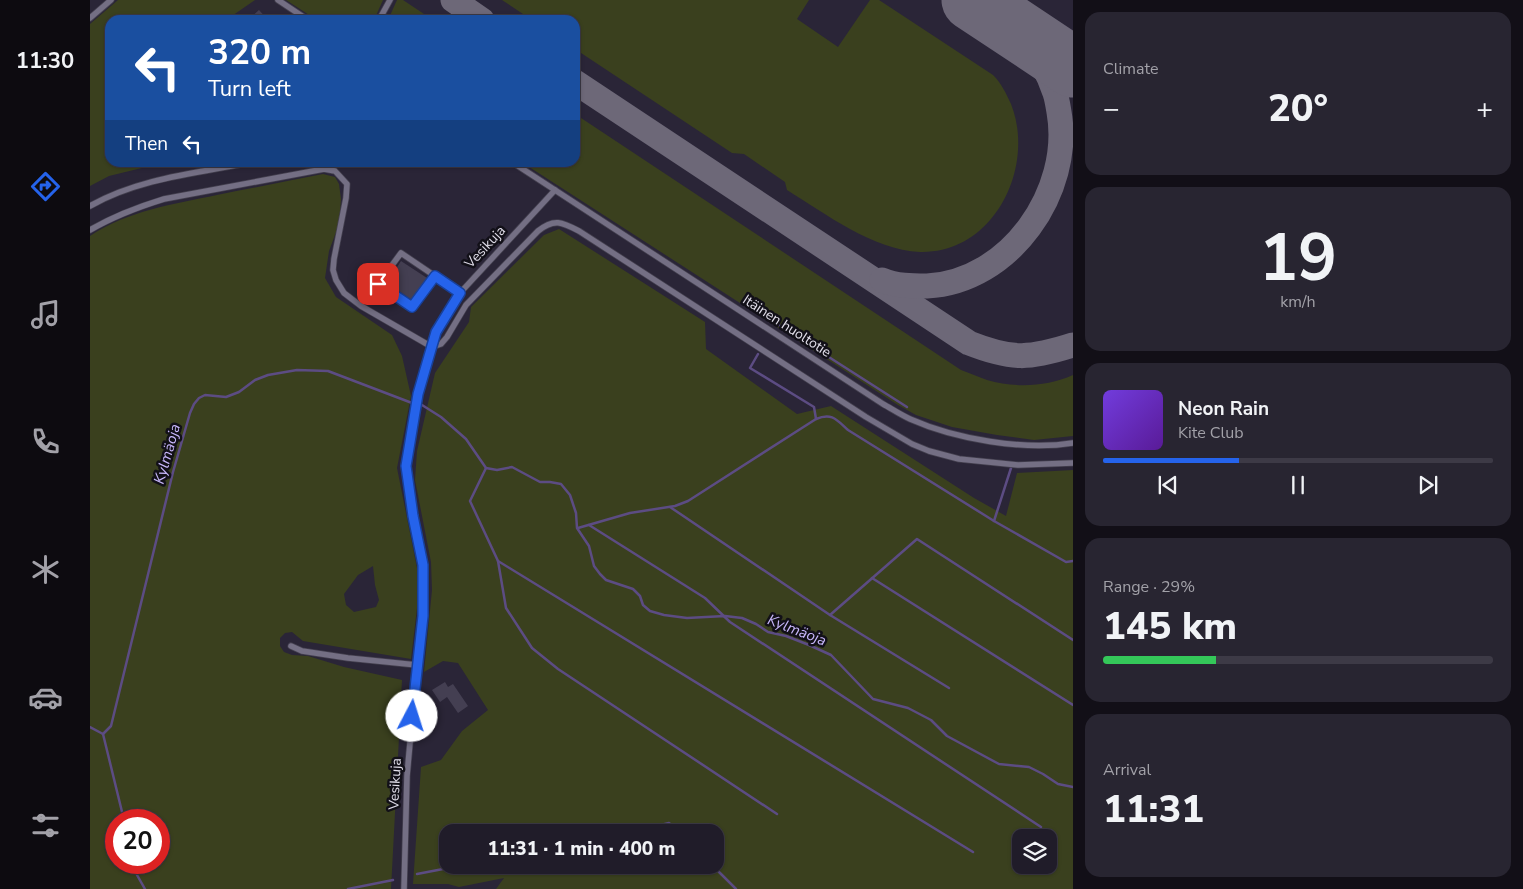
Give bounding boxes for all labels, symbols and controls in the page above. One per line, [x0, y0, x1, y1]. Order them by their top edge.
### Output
text: 320 m [208, 29, 311, 76]
icon: left [125, 35, 190, 100]
text: 11:30 [16, 46, 74, 76]
text: Climate [1103, 58, 1158, 80]
text: Turn left [208, 74, 291, 104]
text: 20° [1268, 83, 1328, 134]
text: − [1103, 90, 1120, 128]
text: + [1476, 90, 1493, 128]
icon: left [178, 130, 206, 158]
text: Then [125, 131, 168, 157]
icon: directions [28, 169, 63, 204]
text: 19 [1259, 214, 1337, 303]
street label: Vesikuja [460, 222, 510, 273]
pin [357, 263, 399, 305]
icon: arrive [364, 270, 392, 298]
street label: Itäinen huoltotie [739, 290, 835, 362]
text: km/h [1280, 291, 1316, 313]
icon: music [28, 297, 63, 332]
text: Neon Rain [1178, 396, 1269, 422]
water label: Kylmäoja [149, 422, 185, 486]
text: Kite Club [1178, 422, 1244, 444]
icon: phone [28, 424, 63, 459]
icon: previous [1154, 471, 1182, 499]
icon: pause [1284, 471, 1312, 499]
icon: next [1414, 471, 1442, 499]
icon: climate [28, 552, 63, 587]
text: Range · 29% [1103, 576, 1195, 598]
text: 145 km [1103, 601, 1237, 652]
water label: Kylmäoja [765, 610, 829, 650]
icon: car [28, 680, 63, 715]
position arrow [385, 689, 437, 741]
street label: Vesikuja [384, 758, 406, 811]
text: Arrival [1103, 759, 1151, 781]
text: 11:31 [1103, 784, 1204, 835]
icon: filters [28, 808, 63, 843]
speed limit sign: 20 [105, 809, 170, 874]
map controls [1012, 829, 1057, 874]
button: layers [1012, 829, 1057, 874]
text: 11:31 · 1 min · 400 m [488, 836, 675, 862]

